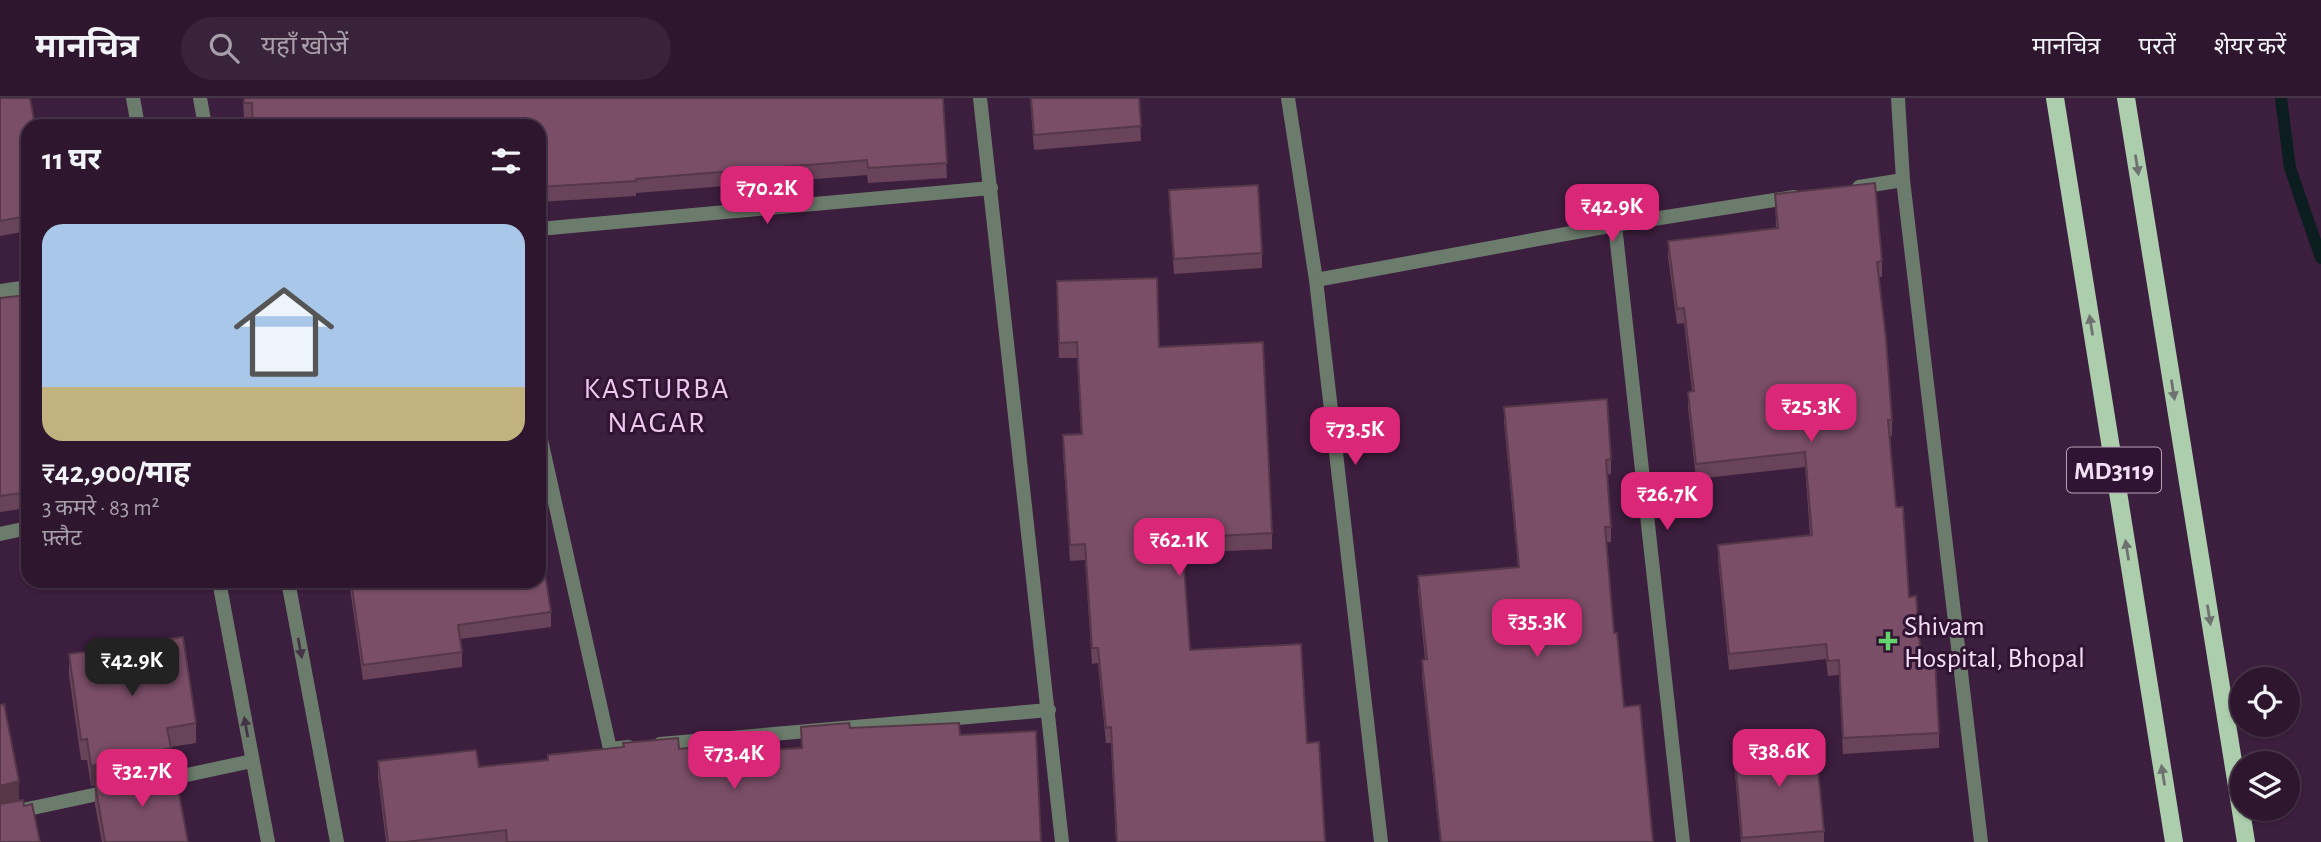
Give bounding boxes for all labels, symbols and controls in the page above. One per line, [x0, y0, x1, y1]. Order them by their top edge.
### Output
search box [181, 17, 671, 80]
icon: search [205, 29, 243, 67]
text: मानचित्र [35, 31, 139, 64]
text: यहाँ खोजें [261, 33, 348, 59]
text: मानचित्र [2032, 35, 2101, 59]
text: परतें [2139, 35, 2176, 59]
text: शेयर करें [2214, 35, 2286, 59]
icon: filters [487, 142, 525, 180]
text: 11 घर [42, 145, 101, 175]
one-way arrow [2132, 154, 2143, 176]
pin: ₹70.2K [710, 166, 824, 226]
text: ₹70.2K [736, 177, 798, 200]
pin: ₹42.9K [1555, 184, 1669, 244]
text: ₹42.9K [1581, 195, 1643, 218]
icon: home [221, 269, 347, 395]
one-way arrow [2085, 314, 2096, 336]
district label: KASTURBA NAGAR [584, 374, 730, 438]
one-way arrow [2168, 379, 2179, 401]
pin: ₹25.3K [1754, 384, 1868, 444]
text: ₹25.3K [1781, 395, 1841, 418]
pin: ₹73.5K [1298, 408, 1412, 467]
text: ₹73.5K [1326, 418, 1384, 441]
road number: MD3119 [2067, 448, 2161, 492]
text: ₹42,900/माह [42, 458, 190, 488]
pin: ₹26.7K [1610, 472, 1724, 532]
text: ₹26.7K [1637, 483, 1697, 506]
text: 3 कमरे · 83 m² [42, 497, 160, 520]
pin: ₹62.1K [1122, 518, 1236, 578]
text: फ़्लैट [42, 527, 82, 550]
text: ₹62.1K [1150, 529, 1208, 552]
one-way arrow [2121, 539, 2132, 561]
pin: ₹35.3K [1480, 600, 1594, 659]
one-way arrow [2204, 604, 2215, 626]
text: ₹35.3K [1508, 610, 1566, 633]
place label: Shivam Hospital, Bhopal [1904, 613, 2085, 673]
marker: Shivam Hospital, Bhopal [1878, 631, 1898, 651]
one-way arrow [295, 637, 306, 659]
pin: ₹42.9K [75, 638, 189, 698]
text: ₹42.9K [101, 649, 163, 672]
map controls [2230, 667, 2300, 821]
button: locate [2230, 667, 2300, 737]
one-way arrow [240, 716, 251, 738]
pin: ₹38.6K [1722, 730, 1836, 789]
pin: ₹73.4K [677, 732, 791, 791]
text: ₹38.6K [1749, 740, 1809, 763]
text: ₹73.4K [704, 742, 764, 765]
pin: ₹32.7K [85, 750, 199, 809]
button: layers [2230, 751, 2300, 821]
text: ₹32.7K [112, 760, 172, 783]
one-way arrow [2157, 764, 2168, 786]

